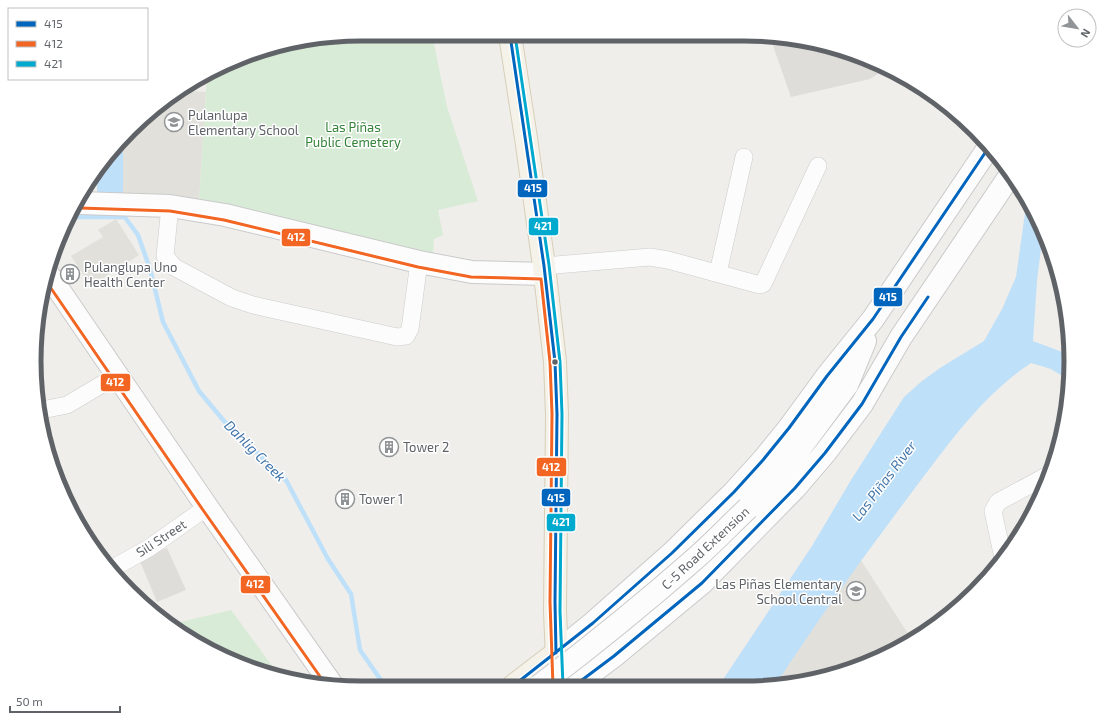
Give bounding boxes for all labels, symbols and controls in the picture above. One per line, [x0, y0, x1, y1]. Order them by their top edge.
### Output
legend [8, 8, 148, 80]
north arrow [1057, 8, 1097, 48]
text: 415 [44, 16, 63, 30]
text: N [1078, 27, 1094, 40]
text: 412 [44, 36, 63, 50]
text: 421 [44, 56, 63, 70]
place label: Pulanlupa Elementary School [188, 107, 299, 138]
school or university icon: Pulanlupa Elementary School [163, 111, 185, 133]
park label: Las Piñas Public Cemetery [305, 119, 401, 150]
line badge: 415 [517, 179, 548, 198]
text: 415 [524, 181, 542, 194]
line badge: 421 [528, 217, 559, 236]
text: 421 [534, 219, 552, 232]
line badge: 412 [281, 228, 311, 247]
text: 412 [287, 230, 305, 243]
place label: Pulanglupa Uno Health Center [84, 259, 177, 290]
building icon: Pulanglupa Uno Health Center [59, 263, 81, 285]
line badge: 415 [873, 287, 903, 307]
text: 415 [879, 290, 897, 303]
unlabelled marker [550, 357, 560, 367]
line badge: 412 [100, 373, 131, 392]
text: 412 [106, 375, 124, 388]
water label: Dahlig Creek [221, 416, 290, 485]
building icon: Tower 2 [378, 436, 400, 458]
water label: Las Piñas River [848, 437, 920, 524]
place label: Tower 2 [403, 439, 449, 455]
line badge: 412 [536, 457, 567, 477]
text: 412 [542, 460, 560, 473]
building icon: Tower 1 [334, 488, 356, 510]
line badge: 415 [541, 488, 571, 507]
place label: Tower 1 [359, 491, 403, 507]
text: 415 [547, 491, 565, 504]
street label: C-5 Road Extension [658, 503, 752, 593]
line badge: 421 [546, 513, 576, 532]
text: 421 [552, 515, 570, 528]
street label: Sili Street [133, 516, 189, 560]
line badge: 412 [240, 575, 271, 594]
place label: Las Piñas Elementary School Central [715, 576, 842, 607]
text: 412 [246, 577, 264, 590]
school or university icon: Las Piñas Elementary School Central [845, 580, 867, 602]
scale bar [10, 688, 120, 714]
text: 50 m [16, 694, 43, 708]

